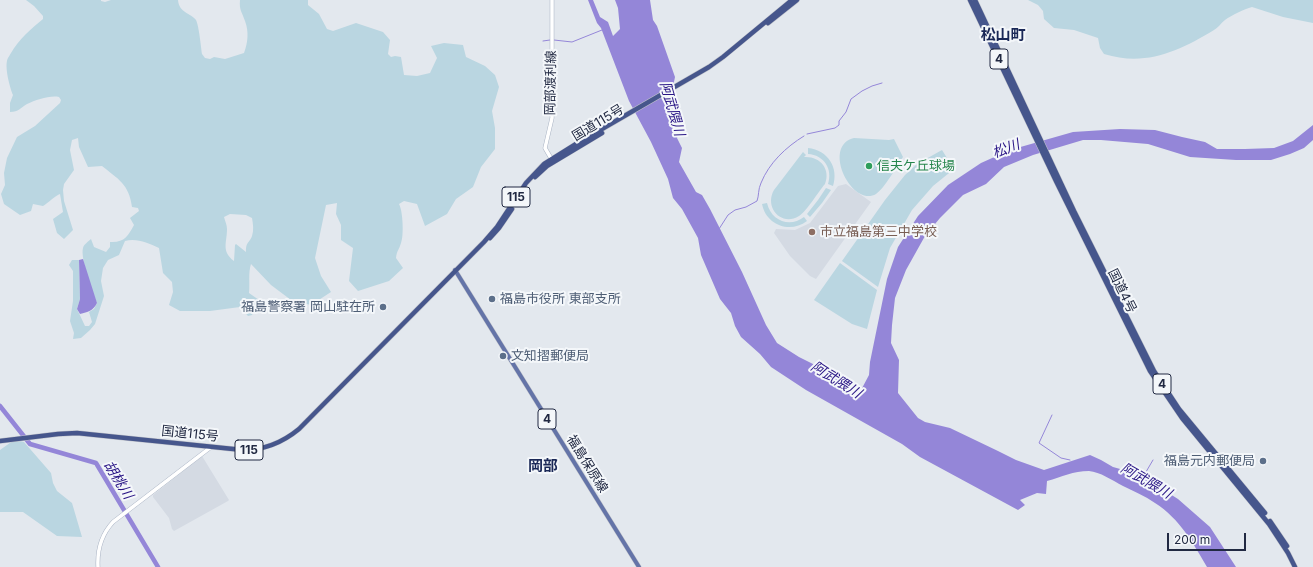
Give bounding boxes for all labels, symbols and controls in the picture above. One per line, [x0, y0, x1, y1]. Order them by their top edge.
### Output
district label: 松山町 [981, 26, 1025, 44]
road number: 4 [990, 49, 1008, 69]
street label: 岡部渡利線 [543, 50, 559, 116]
water label: 阿武隈川 [656, 80, 688, 138]
street label: 国道115号 [569, 102, 627, 144]
water label: 松川 [990, 136, 1022, 162]
place label: 信夫ケ丘球場 [877, 158, 955, 174]
marker: 信夫ケ丘球場 [864, 161, 874, 171]
road number: 115 [502, 187, 530, 207]
place label: 市立福島第三中学校 [820, 224, 937, 240]
marker: 市立福島第三中学校 [807, 227, 817, 237]
street label: 国道4号 [1105, 266, 1139, 316]
place label: 福島市役所 東部支所 [500, 291, 621, 307]
marker: 福島市役所 東部支所 [487, 294, 497, 304]
place label: 福島警察署 岡山駐在所 [241, 299, 375, 315]
marker: 福島警察署 岡山駐在所 [378, 302, 388, 312]
place label: 文知摺郵便局 [511, 348, 589, 364]
marker: 文知摺郵便局 [498, 351, 508, 361]
water label: 阿武隈川 [808, 358, 864, 402]
road number: 4 [1153, 374, 1171, 394]
road number: 4 [538, 409, 556, 429]
street label: 国道115号 [161, 423, 219, 445]
street label: 福島保原線 [563, 432, 611, 496]
road number: 115 [235, 440, 263, 460]
place label: 福島元内郵便局 [1164, 453, 1255, 469]
marker: 福島元内郵便局 [1258, 456, 1268, 466]
district label: 岡部 [528, 457, 558, 475]
water label: 胡桃川 [100, 458, 136, 502]
water label: 阿武隈川 [1118, 460, 1174, 502]
scale bar [1169, 525, 1248, 551]
text: 200 m [1174, 532, 1210, 547]

